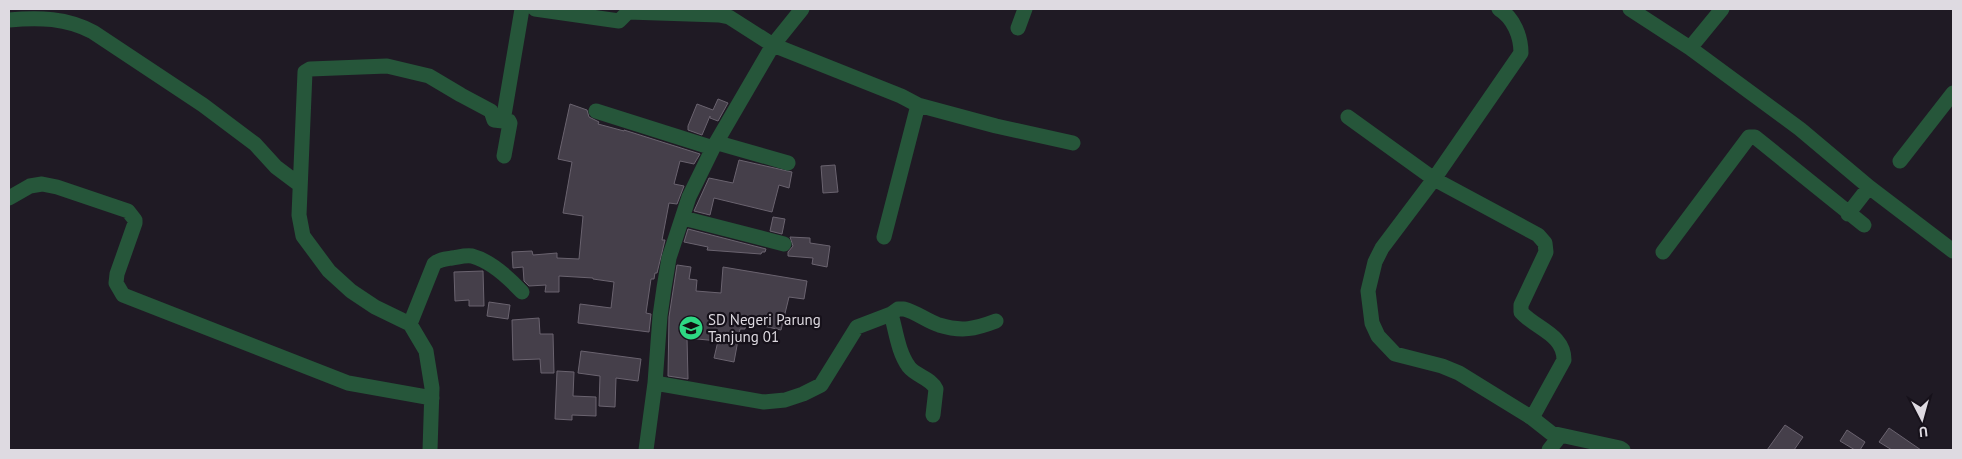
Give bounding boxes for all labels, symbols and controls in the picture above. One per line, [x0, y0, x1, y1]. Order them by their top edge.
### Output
place label: SD Negeri Parung Tanjung 01 [708, 310, 821, 346]
school or university icon: SD Negeri Parung Tanjung 01 [678, 315, 704, 341]
north arrow [1897, 394, 1947, 444]
text: U [1918, 423, 1929, 441]

